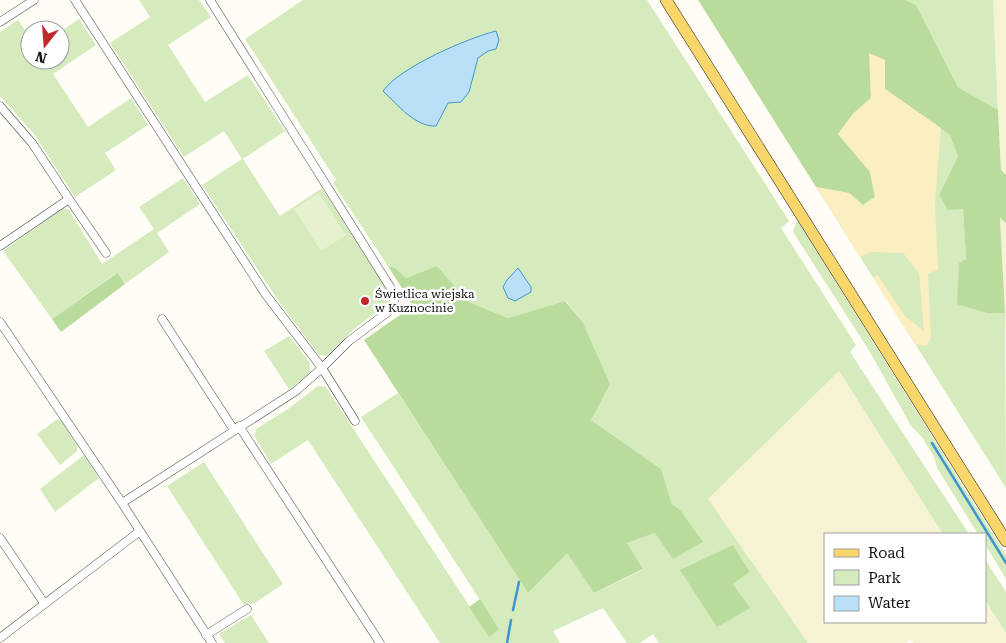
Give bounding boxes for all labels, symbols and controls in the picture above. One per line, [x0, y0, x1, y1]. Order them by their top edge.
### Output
north arrow [20, 20, 70, 70]
text: N [33, 48, 49, 67]
place label: Świetlica wiejska w Kuznocinie [375, 287, 475, 315]
marker: Świetlica wiejska w Kuznocinie [359, 295, 371, 307]
legend [824, 533, 986, 623]
text: Road [868, 544, 905, 562]
text: Park [868, 569, 902, 587]
text: Water [868, 594, 910, 612]

